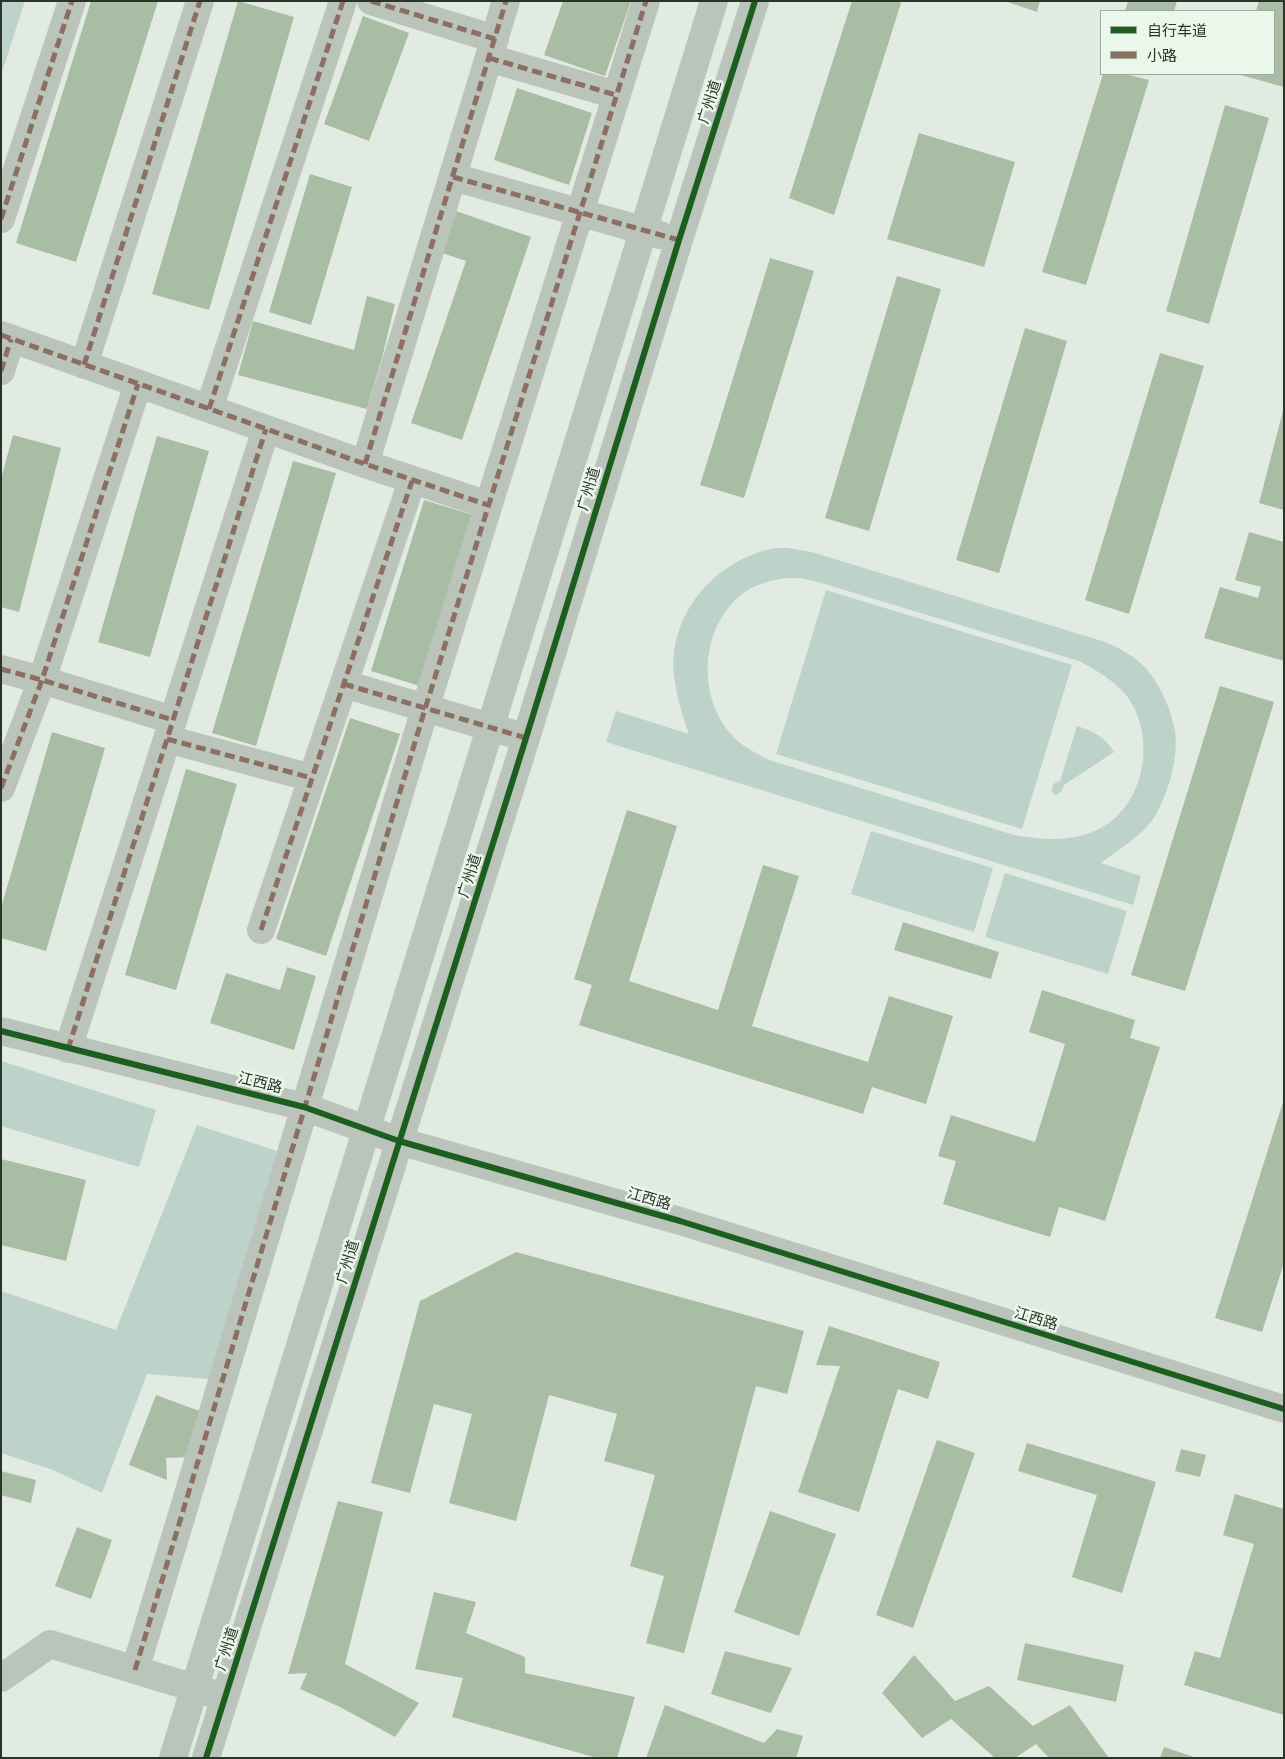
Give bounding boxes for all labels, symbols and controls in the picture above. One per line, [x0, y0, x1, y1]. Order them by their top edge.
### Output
legend [1100, 10, 1275, 75]
text: 自行车道 [1147, 21, 1207, 40]
text: 小路 [1147, 46, 1177, 65]
street label: 广州道 [694, 78, 726, 126]
street label: 广州道 [574, 465, 604, 513]
street label: 广州道 [454, 852, 486, 900]
street label: 江西路 [236, 1069, 284, 1097]
street label: 江西路 [625, 1184, 673, 1214]
street label: 广州道 [333, 1238, 363, 1286]
street label: 江西路 [1012, 1304, 1060, 1334]
street label: 广州道 [211, 1625, 243, 1673]

